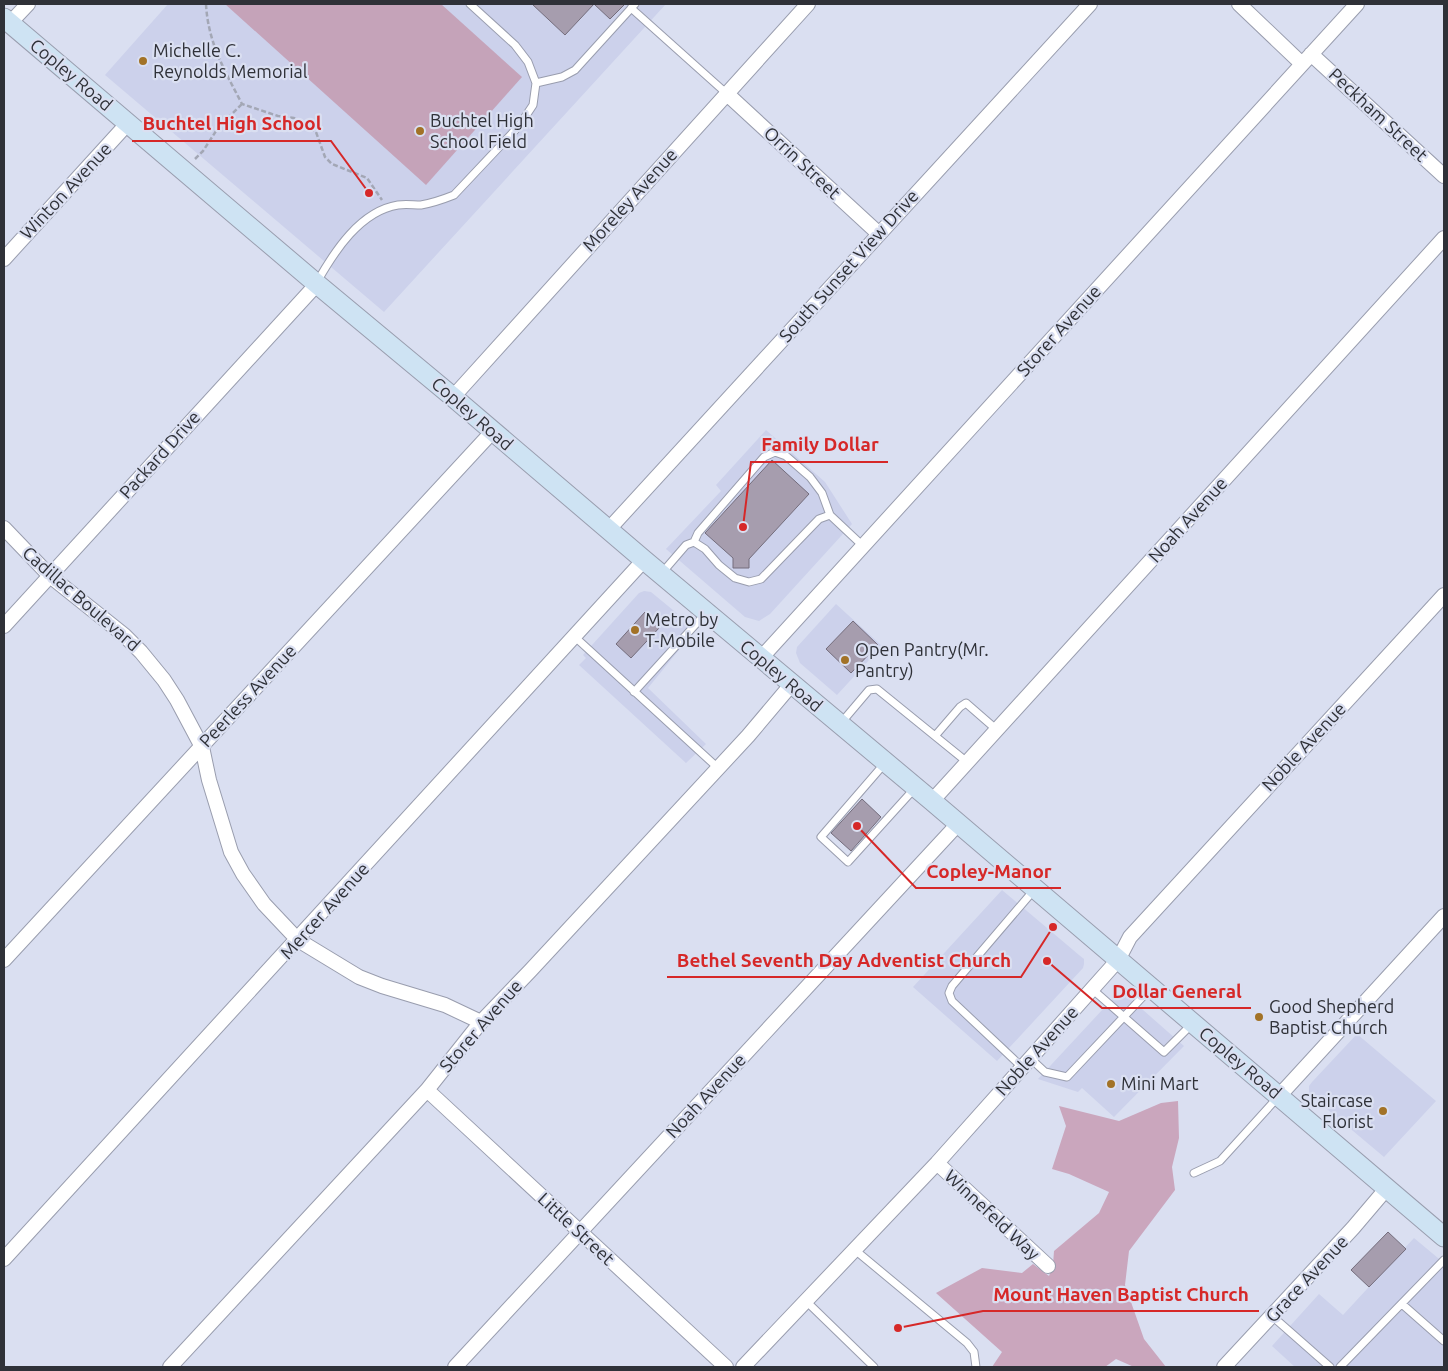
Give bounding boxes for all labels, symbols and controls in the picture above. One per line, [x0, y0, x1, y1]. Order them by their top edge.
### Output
street label: Copley Road [27, 34, 117, 114]
place label: Michelle C. Reynolds Memorial [153, 40, 308, 81]
marker: Michelle C. Reynolds Memorial [137, 55, 149, 67]
street label: Peckham Street [1325, 64, 1432, 165]
callout: Buchtel High School [132, 107, 331, 141]
place label: Buchtel High School Field [430, 110, 534, 151]
text: Buchtel High School [143, 112, 322, 134]
street label: Orrin Street [761, 122, 845, 203]
marker: Buchtel High School Field [414, 125, 426, 137]
street label: Winton Avenue [16, 138, 115, 243]
street label: Moreley Avenue [578, 144, 681, 255]
street label: South Sunset View Drive [775, 185, 922, 345]
street label: Storer Avenue [1012, 281, 1104, 380]
street label: Copley Road [428, 373, 517, 454]
street label: Packard Drive [115, 407, 204, 502]
callout: Family Dollar [751, 428, 888, 462]
text: Family Dollar [761, 433, 879, 455]
street label: Noah Avenue [1144, 473, 1231, 566]
street label: Cadillac Boulevard [19, 542, 144, 655]
place label: Metro by T-Mobile [645, 609, 719, 650]
marker: Metro by T-Mobile [629, 624, 641, 636]
street label: Copley Road [737, 635, 827, 715]
place label: Open Pantry(Mr. Pantry) [855, 639, 989, 681]
street label: Peerless Avenue [195, 640, 300, 750]
marker: Open Pantry(Mr. Pantry) [839, 654, 851, 666]
street label: Noble Avenue [1257, 698, 1349, 795]
callout: Copley-Manor [916, 854, 1061, 888]
street label: Mercer Avenue [276, 858, 373, 962]
text: Copley-Manor [926, 860, 1052, 882]
callout: Bethel Seventh Day Adventist Church [667, 943, 1021, 977]
text: Bethel Seventh Day Adventist Church [677, 949, 1011, 971]
callout: Dollar General [1102, 974, 1251, 1008]
street label: Storer Avenue [435, 975, 526, 1075]
text: Dollar General [1112, 980, 1242, 1002]
place label: Good Shepherd Baptist Church [1269, 996, 1394, 1037]
street label: Noble Avenue [991, 1002, 1082, 1099]
marker: Good Shepherd Baptist Church [1253, 1011, 1265, 1023]
street label: Copley Road [1196, 1022, 1286, 1102]
street label: Noah Avenue [661, 1049, 749, 1142]
place label: Mini Mart [1121, 1073, 1199, 1093]
marker: Mini Mart [1105, 1078, 1117, 1090]
place label: Staircase Florist [1301, 1090, 1373, 1131]
marker: Staircase Florist [1377, 1105, 1389, 1117]
street label: Winnefeld Way [941, 1165, 1044, 1263]
street label: Little Street [534, 1188, 619, 1269]
street label: Grace Avenue [1261, 1231, 1351, 1326]
callout: Mount Haven Baptist Church [983, 1277, 1259, 1311]
text: Mount Haven Baptist Church [993, 1283, 1249, 1305]

